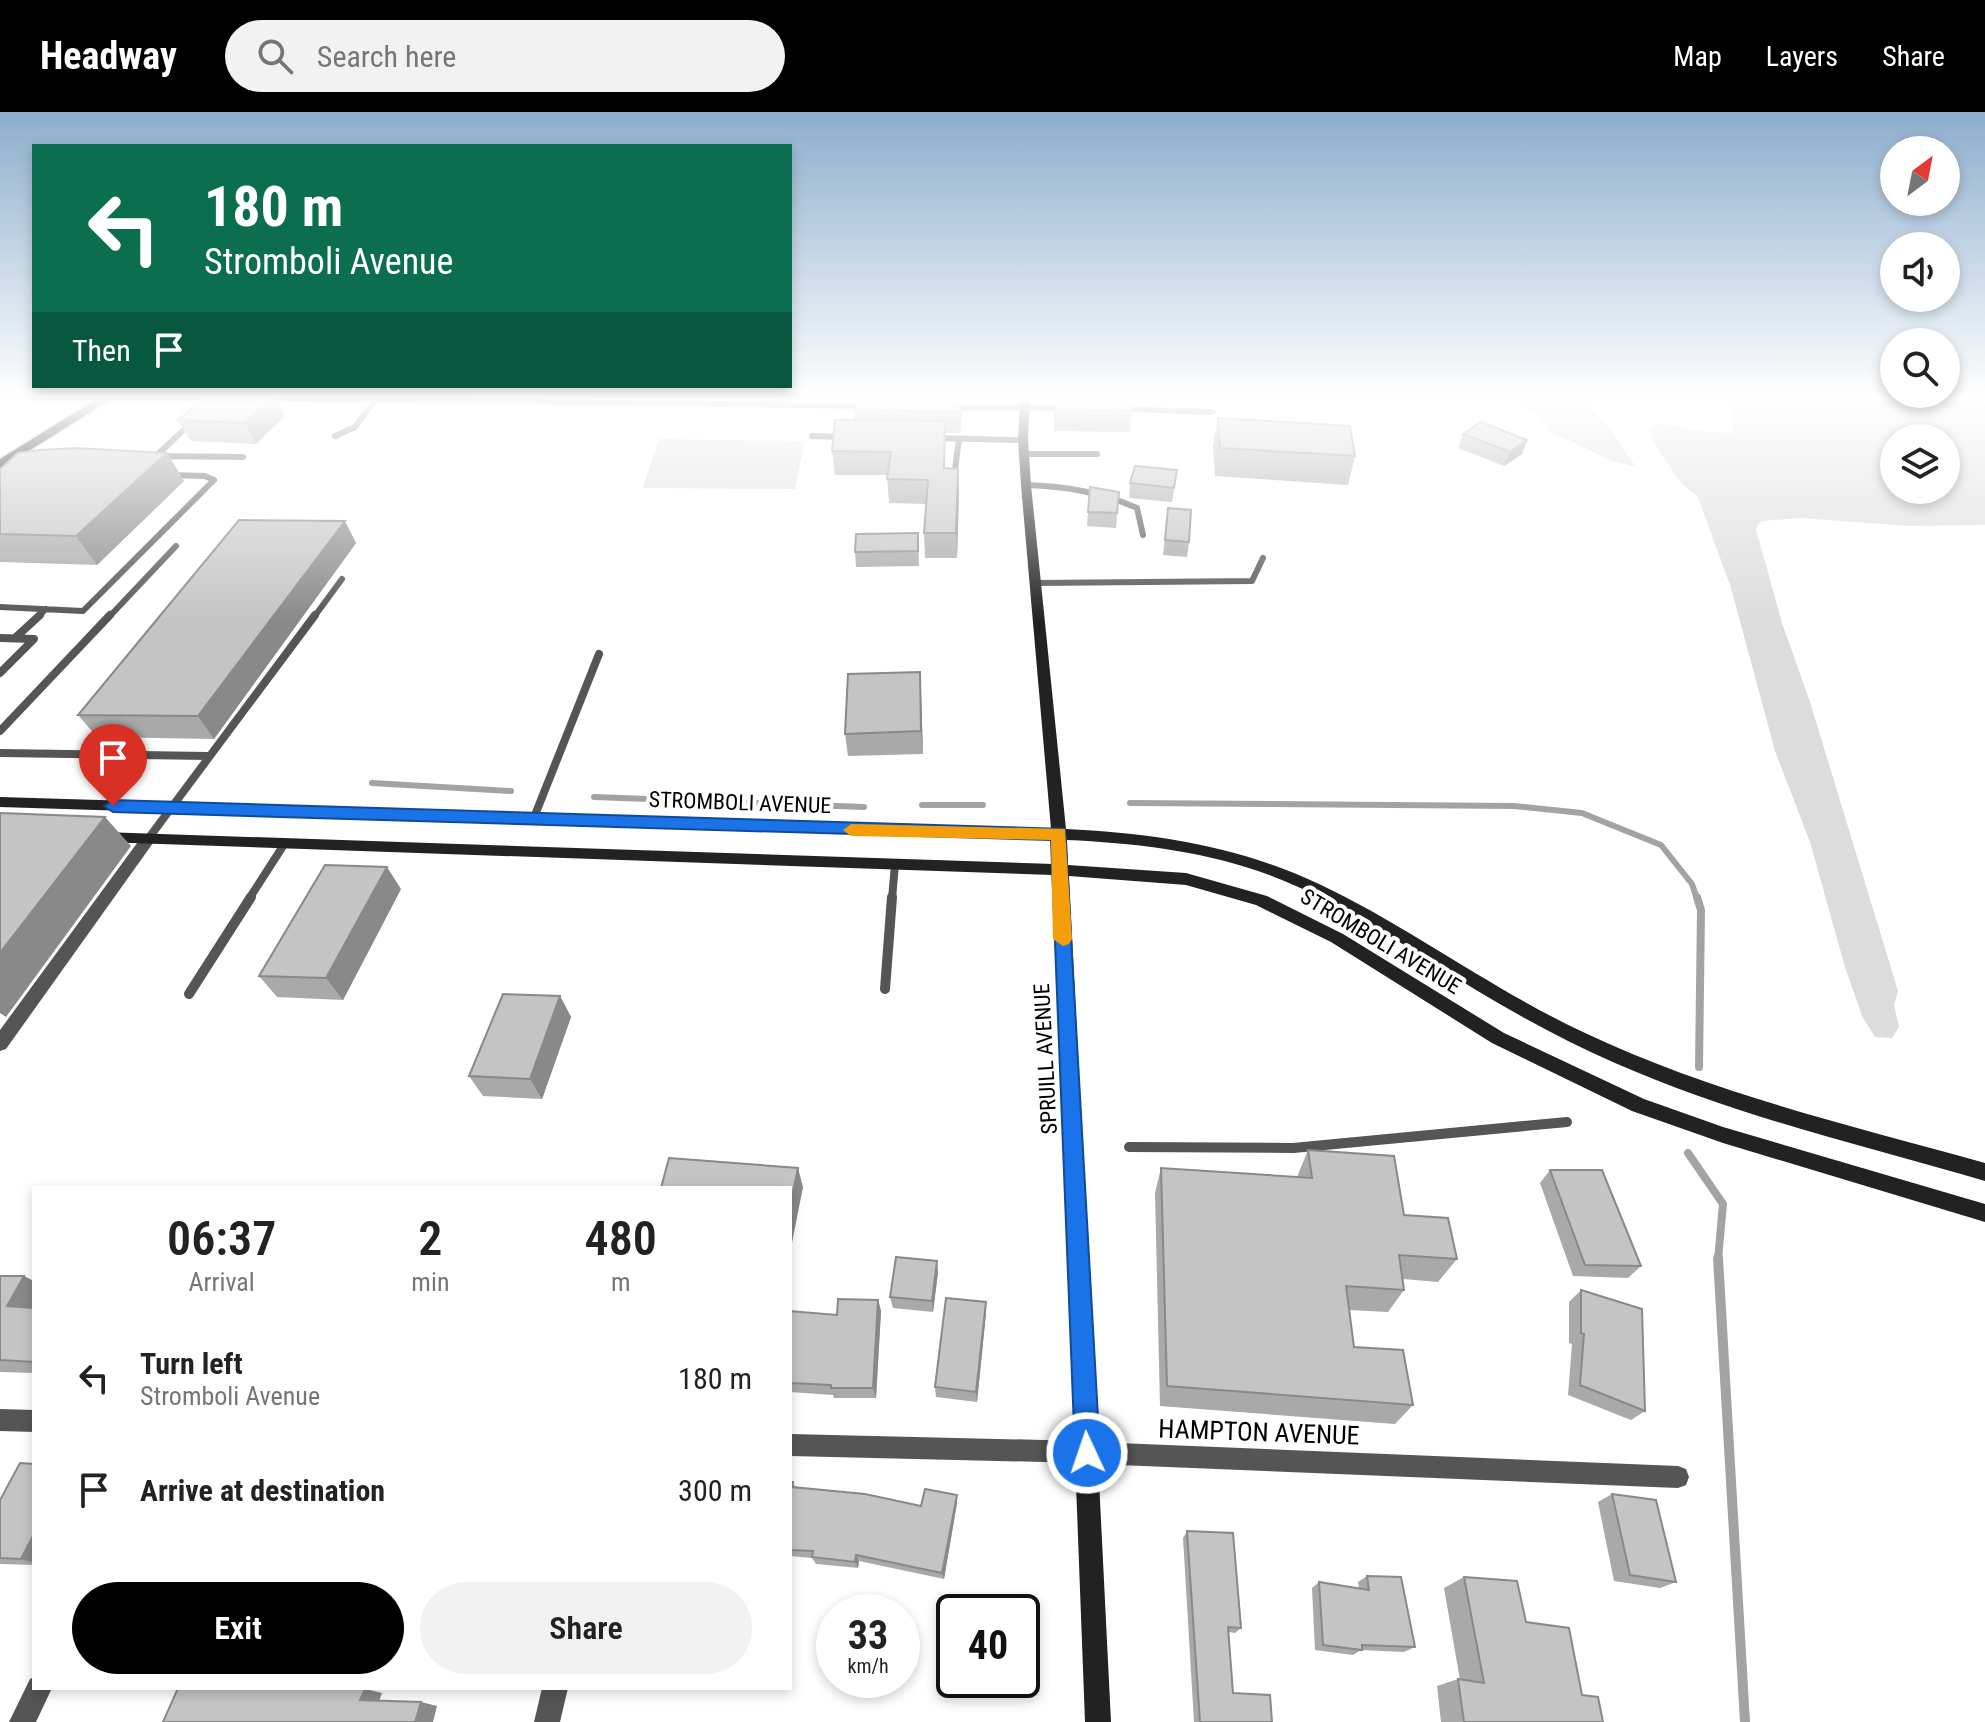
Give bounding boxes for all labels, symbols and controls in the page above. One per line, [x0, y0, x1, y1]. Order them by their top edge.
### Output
search box [225, 20, 785, 92]
text: Headway [40, 34, 177, 78]
icon: search [253, 34, 297, 78]
text: Search here [317, 39, 456, 74]
text: Map [1673, 40, 1722, 73]
text: Layers [1766, 40, 1838, 73]
text: Share [1882, 40, 1945, 73]
north arrow [1880, 136, 1960, 216]
map controls [1880, 136, 1960, 504]
text: 180 m [204, 174, 343, 240]
icon: left [72, 176, 176, 280]
button: sound [1880, 232, 1960, 312]
text: Stromboli Avenue [204, 241, 453, 283]
icon: arrive [147, 328, 191, 372]
button: search [1880, 328, 1960, 408]
text: Then [72, 333, 131, 368]
button: layers [1880, 424, 1960, 504]
pin [79, 724, 147, 806]
icon: arrive [91, 736, 135, 780]
street label: STROMBOLI AVENUE [648, 787, 832, 818]
street label: STROMBOLI AVENUE [1296, 884, 1465, 999]
street label: SPRUILL AVENUE [1029, 983, 1062, 1135]
text: 06:37 [167, 1210, 276, 1267]
text: 2 [418, 1210, 442, 1267]
text: 480 [585, 1210, 657, 1267]
text: Arrival [189, 1267, 255, 1297]
text: min [411, 1267, 449, 1297]
text: m [611, 1267, 631, 1297]
text: Turn left [140, 1346, 243, 1381]
icon: left [72, 1356, 116, 1400]
text: 180 m [678, 1361, 752, 1396]
text: Stromboli Avenue [140, 1381, 320, 1411]
position arrow [1045, 1411, 1129, 1495]
street label: HAMPTON AVENUE [1158, 1413, 1360, 1451]
icon: arrive [72, 1468, 116, 1512]
text: Arrive at destination [140, 1473, 385, 1508]
text: 300 m [678, 1473, 752, 1508]
button: Exit [72, 1582, 404, 1674]
button: Share [420, 1582, 752, 1674]
speed limit sign: 40 [936, 1594, 1040, 1698]
text: 33 [848, 1612, 888, 1659]
text: km/h [847, 1654, 889, 1678]

